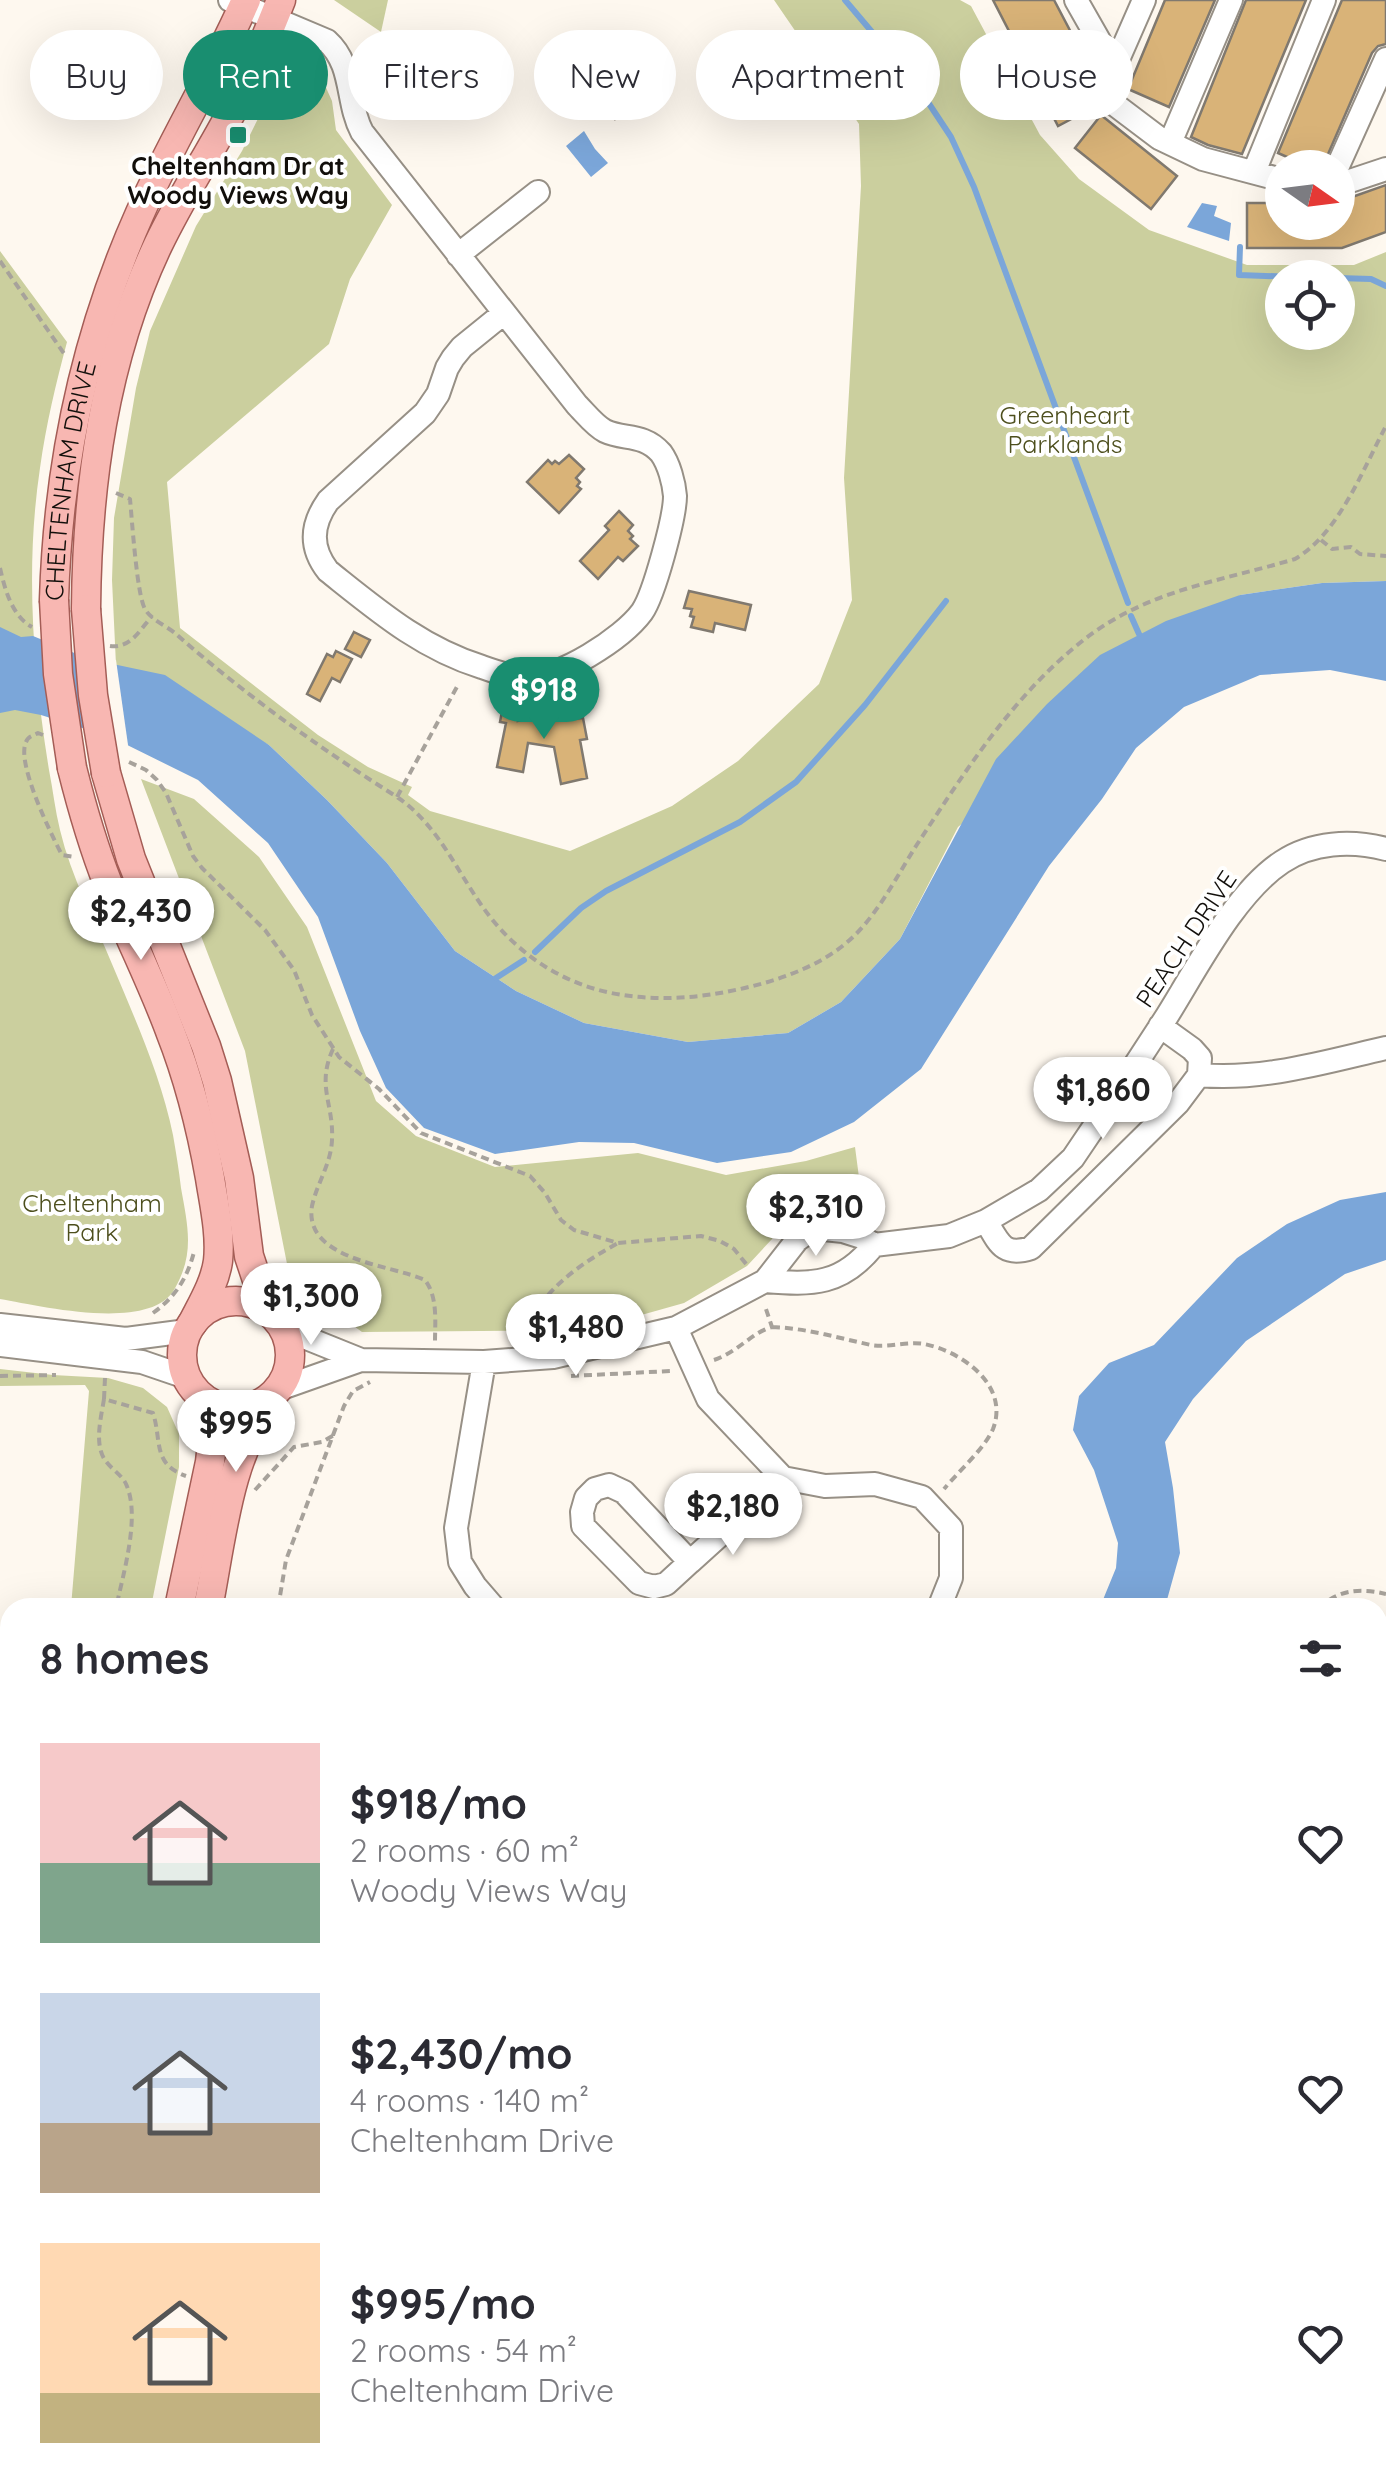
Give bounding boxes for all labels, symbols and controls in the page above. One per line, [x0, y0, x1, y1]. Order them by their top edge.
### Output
chip: Buy [30, 30, 163, 120]
chip: Rent [183, 30, 328, 120]
chip: Filters [348, 30, 514, 120]
chip: New [534, 30, 676, 120]
chip: Apartment [696, 30, 940, 120]
chip: House [960, 30, 1133, 120]
marker: Cheltenham Dr at Woody Views Way [227, 124, 249, 146]
place label: Cheltenham Dr at Woody Views Way [127, 150, 349, 210]
north arrow [1265, 150, 1355, 240]
map controls [1265, 150, 1355, 350]
button: locate [1265, 260, 1355, 350]
street label: CHELTENHAM DRIVE [38, 358, 102, 601]
park label: Greenheart Parklands [1000, 399, 1130, 459]
pin: $918 [485, 657, 603, 742]
text: $918 [510, 669, 578, 709]
street label: PEACH DRIVE [1129, 865, 1243, 1013]
pin: $2,430 [60, 878, 222, 963]
text: $2,430 [90, 890, 192, 930]
pin: $1,860 [1022, 1057, 1184, 1142]
text: $1,860 [1055, 1069, 1151, 1109]
pin: $2,310 [735, 1174, 897, 1259]
text: $2,310 [768, 1186, 864, 1226]
park label: Cheltenham Park [22, 1187, 162, 1247]
pin: $1,300 [230, 1263, 392, 1348]
text: $1,300 [263, 1275, 359, 1315]
pin: $1,480 [495, 1294, 657, 1379]
text: $1,480 [528, 1306, 624, 1346]
pin: $995 [177, 1390, 295, 1475]
text: $995 [199, 1402, 273, 1442]
pin: $2,180 [652, 1473, 814, 1558]
text: $2,180 [686, 1485, 780, 1525]
icon: filters [1293, 1631, 1348, 1686]
text: 8 homes [40, 1632, 209, 1685]
text: $918/mo [350, 1777, 527, 1830]
icon: home [120, 1783, 240, 1903]
icon: heart [1293, 1816, 1348, 1871]
text: 2 rooms · 60 m² [350, 1830, 579, 1870]
text: Woody Views Way [350, 1870, 627, 1910]
text: $2,430/mo [350, 2027, 572, 2080]
icon: home [120, 2033, 240, 2153]
icon: heart [1293, 2066, 1348, 2121]
text: 4 rooms · 140 m² [350, 2080, 589, 2120]
text: Cheltenham Drive [350, 2120, 614, 2160]
text: $995/mo [350, 2277, 536, 2330]
icon: home [120, 2283, 240, 2403]
icon: heart [1293, 2316, 1348, 2371]
text: 2 rooms · 54 m² [350, 2330, 577, 2370]
text: Cheltenham Drive [350, 2370, 614, 2410]

